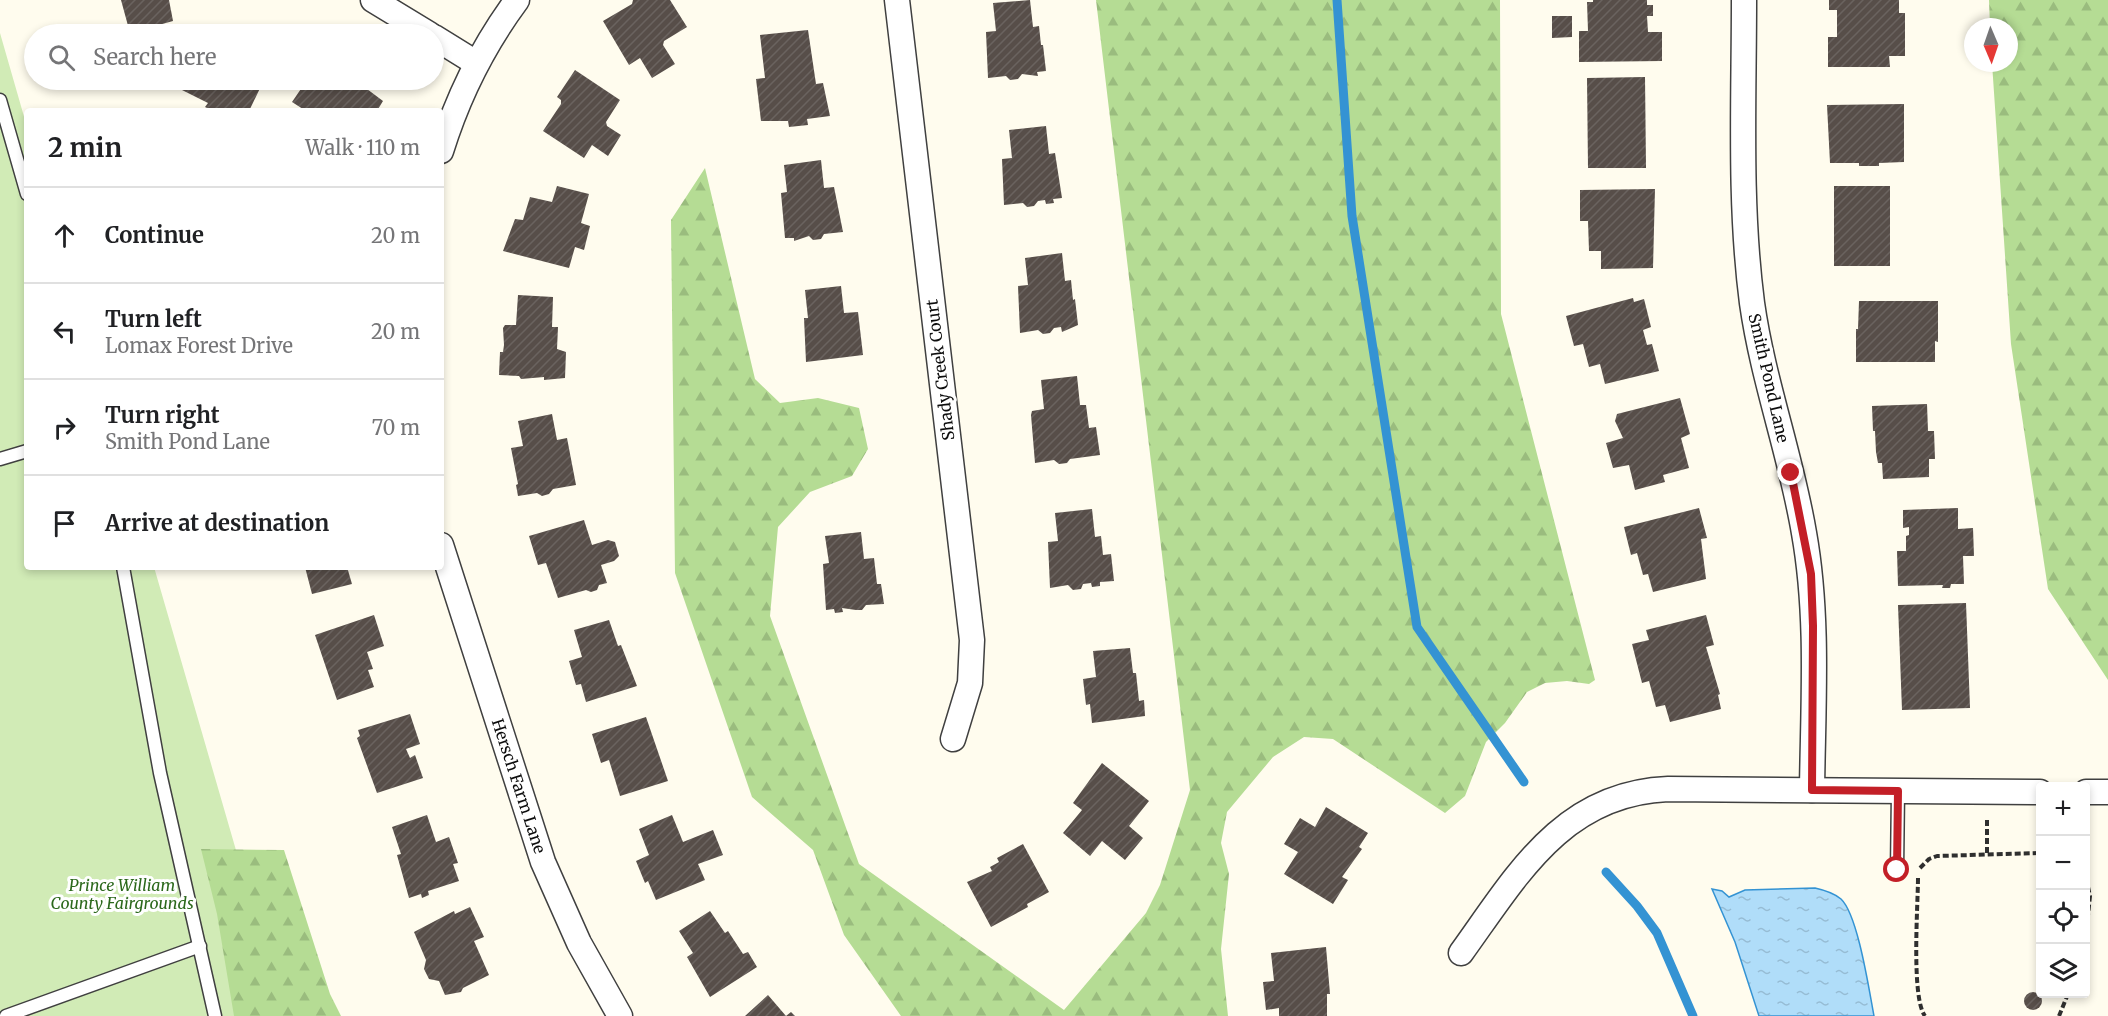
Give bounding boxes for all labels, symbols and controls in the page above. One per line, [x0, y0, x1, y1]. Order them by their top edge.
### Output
north arrow [1964, 18, 2018, 72]
search box [24, 24, 444, 90]
icon: search [45, 41, 78, 74]
text: Search here [93, 43, 216, 71]
text: 2 min [48, 131, 122, 164]
text: Walk · 110 m [305, 135, 420, 160]
icon: ahead [48, 219, 81, 252]
text: Continue [105, 221, 204, 249]
text: 20 m [371, 223, 420, 248]
street label: Shady Creek Court [921, 297, 959, 442]
text: Turn left [105, 305, 202, 333]
street label: Smith Pond Lane [1744, 311, 1794, 445]
icon: left [48, 315, 81, 348]
text: 20 m [371, 319, 420, 344]
text: Lomax Forest Drive [105, 333, 293, 358]
text: Turn right [105, 401, 219, 429]
icon: right [48, 411, 81, 444]
text: 70 m [372, 415, 420, 440]
text: Smith Pond Lane [105, 429, 270, 454]
route end [1777, 459, 1803, 485]
icon: arrive [48, 507, 81, 540]
text: Arrive at destination [105, 509, 329, 537]
street label: Hersch Farm Lane [488, 716, 550, 856]
map controls [2036, 782, 2090, 998]
button: + [2036, 782, 2090, 836]
button: − [2036, 836, 2090, 890]
route start [1883, 856, 1909, 882]
park label: Prince William County Fairgrounds [50, 875, 194, 913]
button: locate [2036, 890, 2090, 944]
button: layers [2036, 944, 2090, 998]

